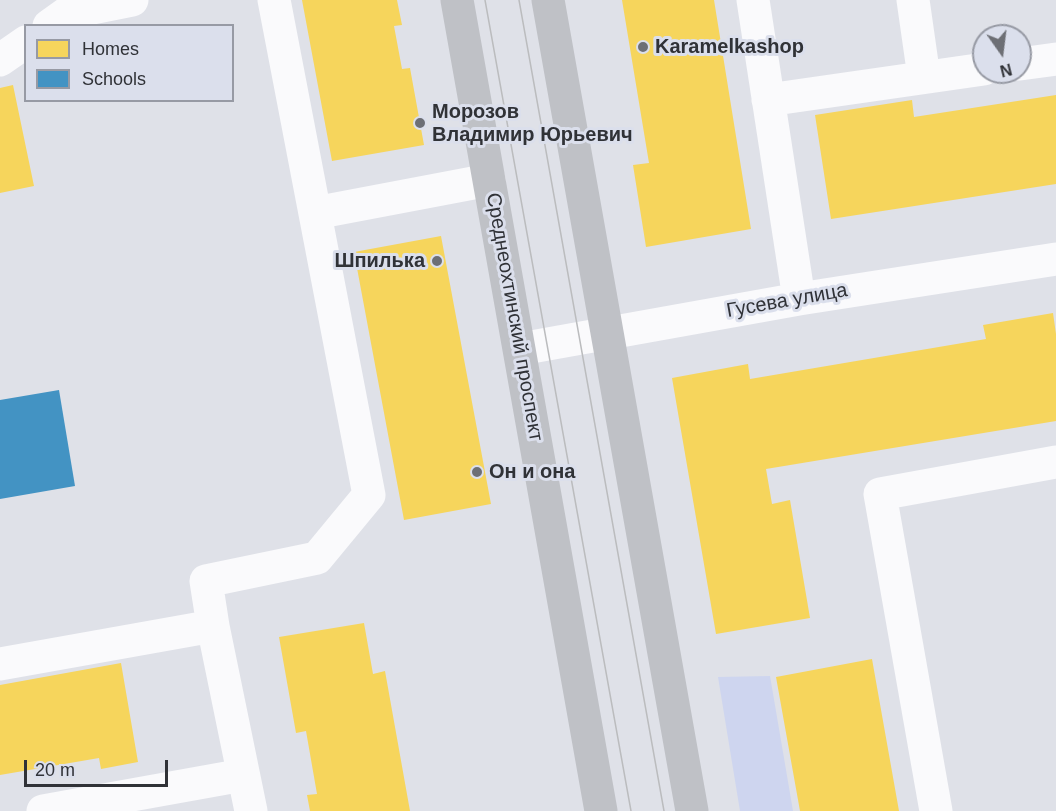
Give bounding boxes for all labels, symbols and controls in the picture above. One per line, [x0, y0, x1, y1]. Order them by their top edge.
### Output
legend [24, 24, 234, 102]
north arrow [972, 24, 1032, 84]
place label: Karamelkashop [655, 35, 804, 59]
text: Homes [82, 39, 139, 59]
marker: Karamelkashop [636, 40, 650, 54]
text: N [998, 60, 1014, 80]
text: Schools [82, 69, 146, 89]
place label: Морозов Владимир Юрьевич [432, 100, 633, 147]
marker: Морозов Владимир Юрьевич [413, 116, 427, 130]
street label: Среднеохтинский проспект [480, 191, 548, 443]
place label: Шпилька [334, 249, 425, 273]
marker: Шпилька [430, 254, 444, 268]
street label: Гусева улица [725, 279, 849, 323]
place label: Он и она [489, 460, 575, 484]
marker: Он и она [470, 465, 484, 479]
scale bar [27, 748, 171, 786]
text: 20 m [35, 760, 75, 780]

